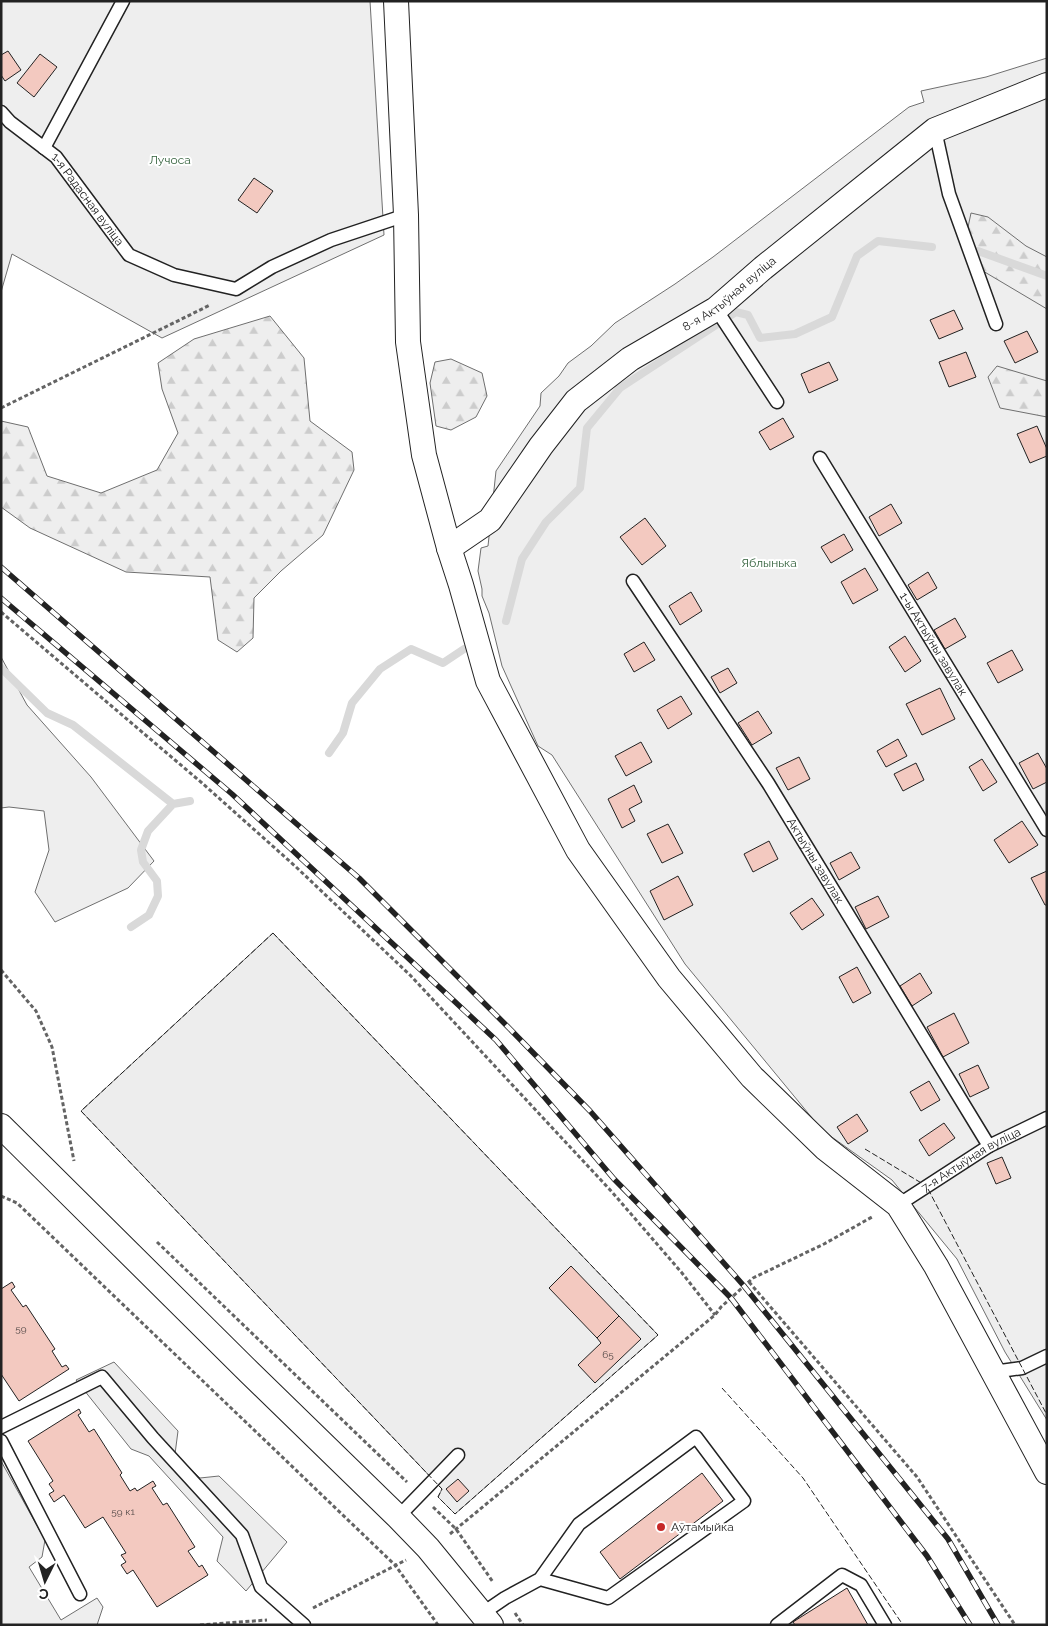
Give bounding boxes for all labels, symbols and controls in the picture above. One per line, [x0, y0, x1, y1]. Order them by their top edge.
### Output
street label: 1-я Радасная вуліца [49, 149, 127, 248]
park label: Лучоса [149, 153, 191, 167]
street label: 8-я Актыўная вуліца [680, 253, 779, 334]
park label: Яблынька [741, 556, 797, 570]
street label: 1-ы Актыўны завулак [897, 590, 970, 698]
street label: Актыўны завулак [784, 815, 847, 906]
street label: 7-я Актыўная вуліца [919, 1125, 1023, 1195]
house number: 59 [15, 1323, 27, 1334]
house number: 65 [602, 1349, 614, 1360]
house number: 59 к1 [111, 1506, 135, 1517]
place label: Аўтамыйка [671, 1520, 734, 1534]
marker: Аўтамыйка [655, 1521, 667, 1533]
north arrow [20, 1556, 70, 1606]
text: С [38, 1586, 49, 1602]

